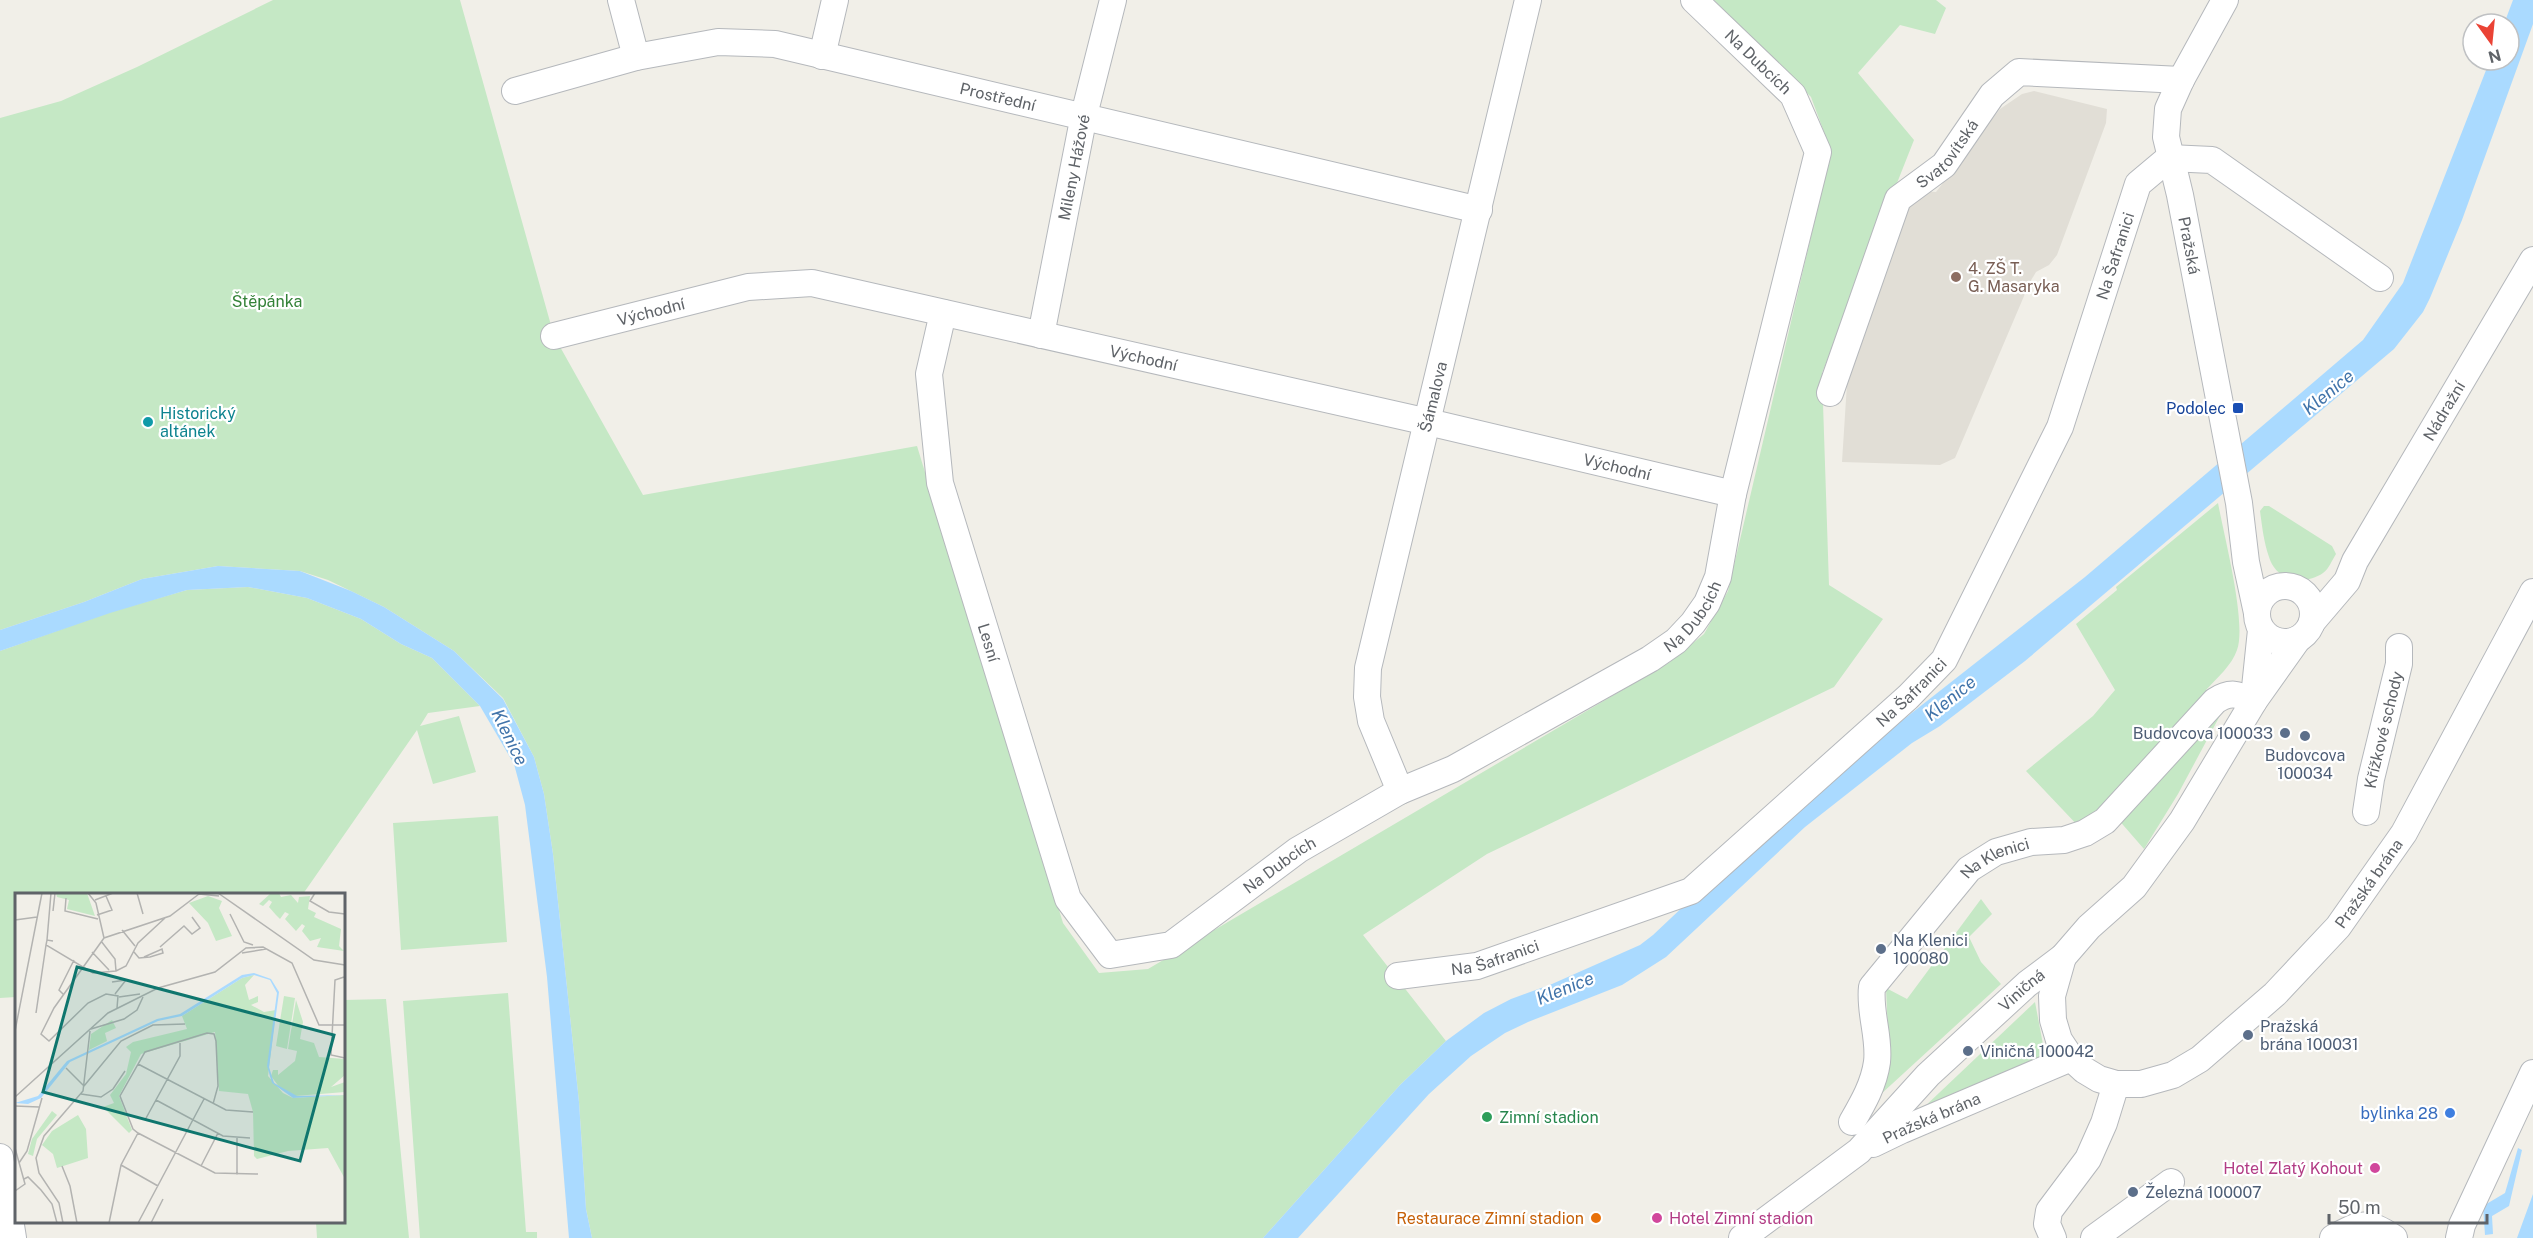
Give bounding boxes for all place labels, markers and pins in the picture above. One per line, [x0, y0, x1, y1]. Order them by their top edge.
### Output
place label: 4. ZŠ T. G. Masaryka [1968, 258, 2060, 296]
marker: 4. ZŠ T. G. Masaryka [1949, 270, 1963, 284]
place label: Podolec [2166, 399, 2226, 418]
marker: Podolec [2231, 401, 2245, 415]
place label: Historický altánek [160, 404, 236, 441]
marker: Historický altánek [141, 415, 155, 429]
place label: Budovcova 100033 [2133, 724, 2273, 743]
marker: Budovcova 100033 [2278, 726, 2292, 740]
marker: Budovcova 100034 [2298, 729, 2312, 743]
place label: Budovcova 100034 [2265, 746, 2345, 783]
place label: Na Klenici 100080 [1893, 931, 1968, 968]
marker: Na Klenici 100080 [1874, 942, 1888, 956]
place label: Pražská brána 100031 [2260, 1017, 2358, 1054]
marker: Pražská brána 100031 [2241, 1028, 2255, 1042]
place label: Viničná 100042 [1980, 1042, 2094, 1061]
marker: Viničná 100042 [1961, 1044, 1975, 1058]
place label: bylinka 28 [2361, 1104, 2438, 1123]
marker: bylinka 28 [2443, 1106, 2457, 1120]
place label: Zimní stadion [1499, 1108, 1599, 1127]
marker: Zimní stadion [1480, 1110, 1494, 1124]
place label: Hotel Zlatý Kohout [2223, 1159, 2363, 1178]
marker: Hotel Zlatý Kohout [2368, 1161, 2382, 1175]
place label: Železná 100007 [2145, 1182, 2262, 1202]
marker: Železná 100007 [2126, 1185, 2140, 1199]
place label: Restaurace Zimní stadion [1396, 1209, 1584, 1228]
place label: Hotel Zimní stadion [1669, 1209, 1813, 1228]
marker: Restaurace Zimní stadion [1589, 1211, 1603, 1225]
marker: Hotel Zimní stadion [1650, 1211, 1664, 1225]

